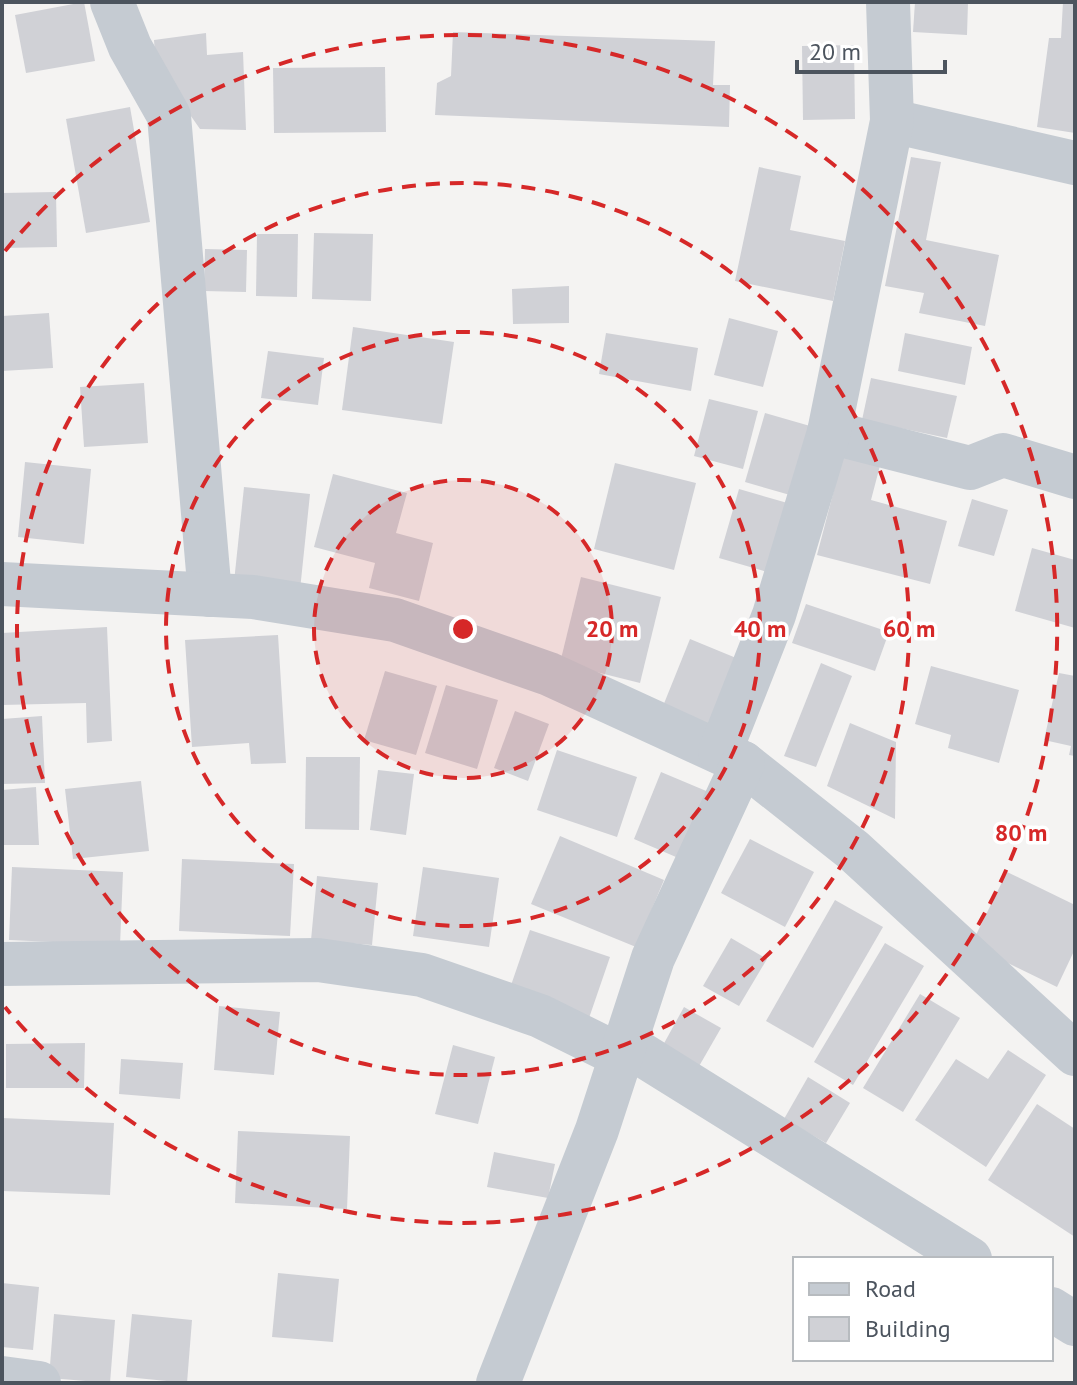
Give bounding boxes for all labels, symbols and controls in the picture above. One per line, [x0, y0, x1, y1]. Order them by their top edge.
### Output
scale bar [797, 24, 945, 74]
text: 20 m [809, 36, 861, 67]
text: 20 m [586, 613, 638, 644]
text: 40 m [734, 613, 786, 644]
text: 60 m [883, 613, 935, 644]
centre of rings [449, 615, 477, 643]
text: 80 m [995, 817, 1047, 848]
legend [793, 1257, 1053, 1361]
text: Road [865, 1273, 916, 1304]
text: Building [865, 1313, 951, 1344]

